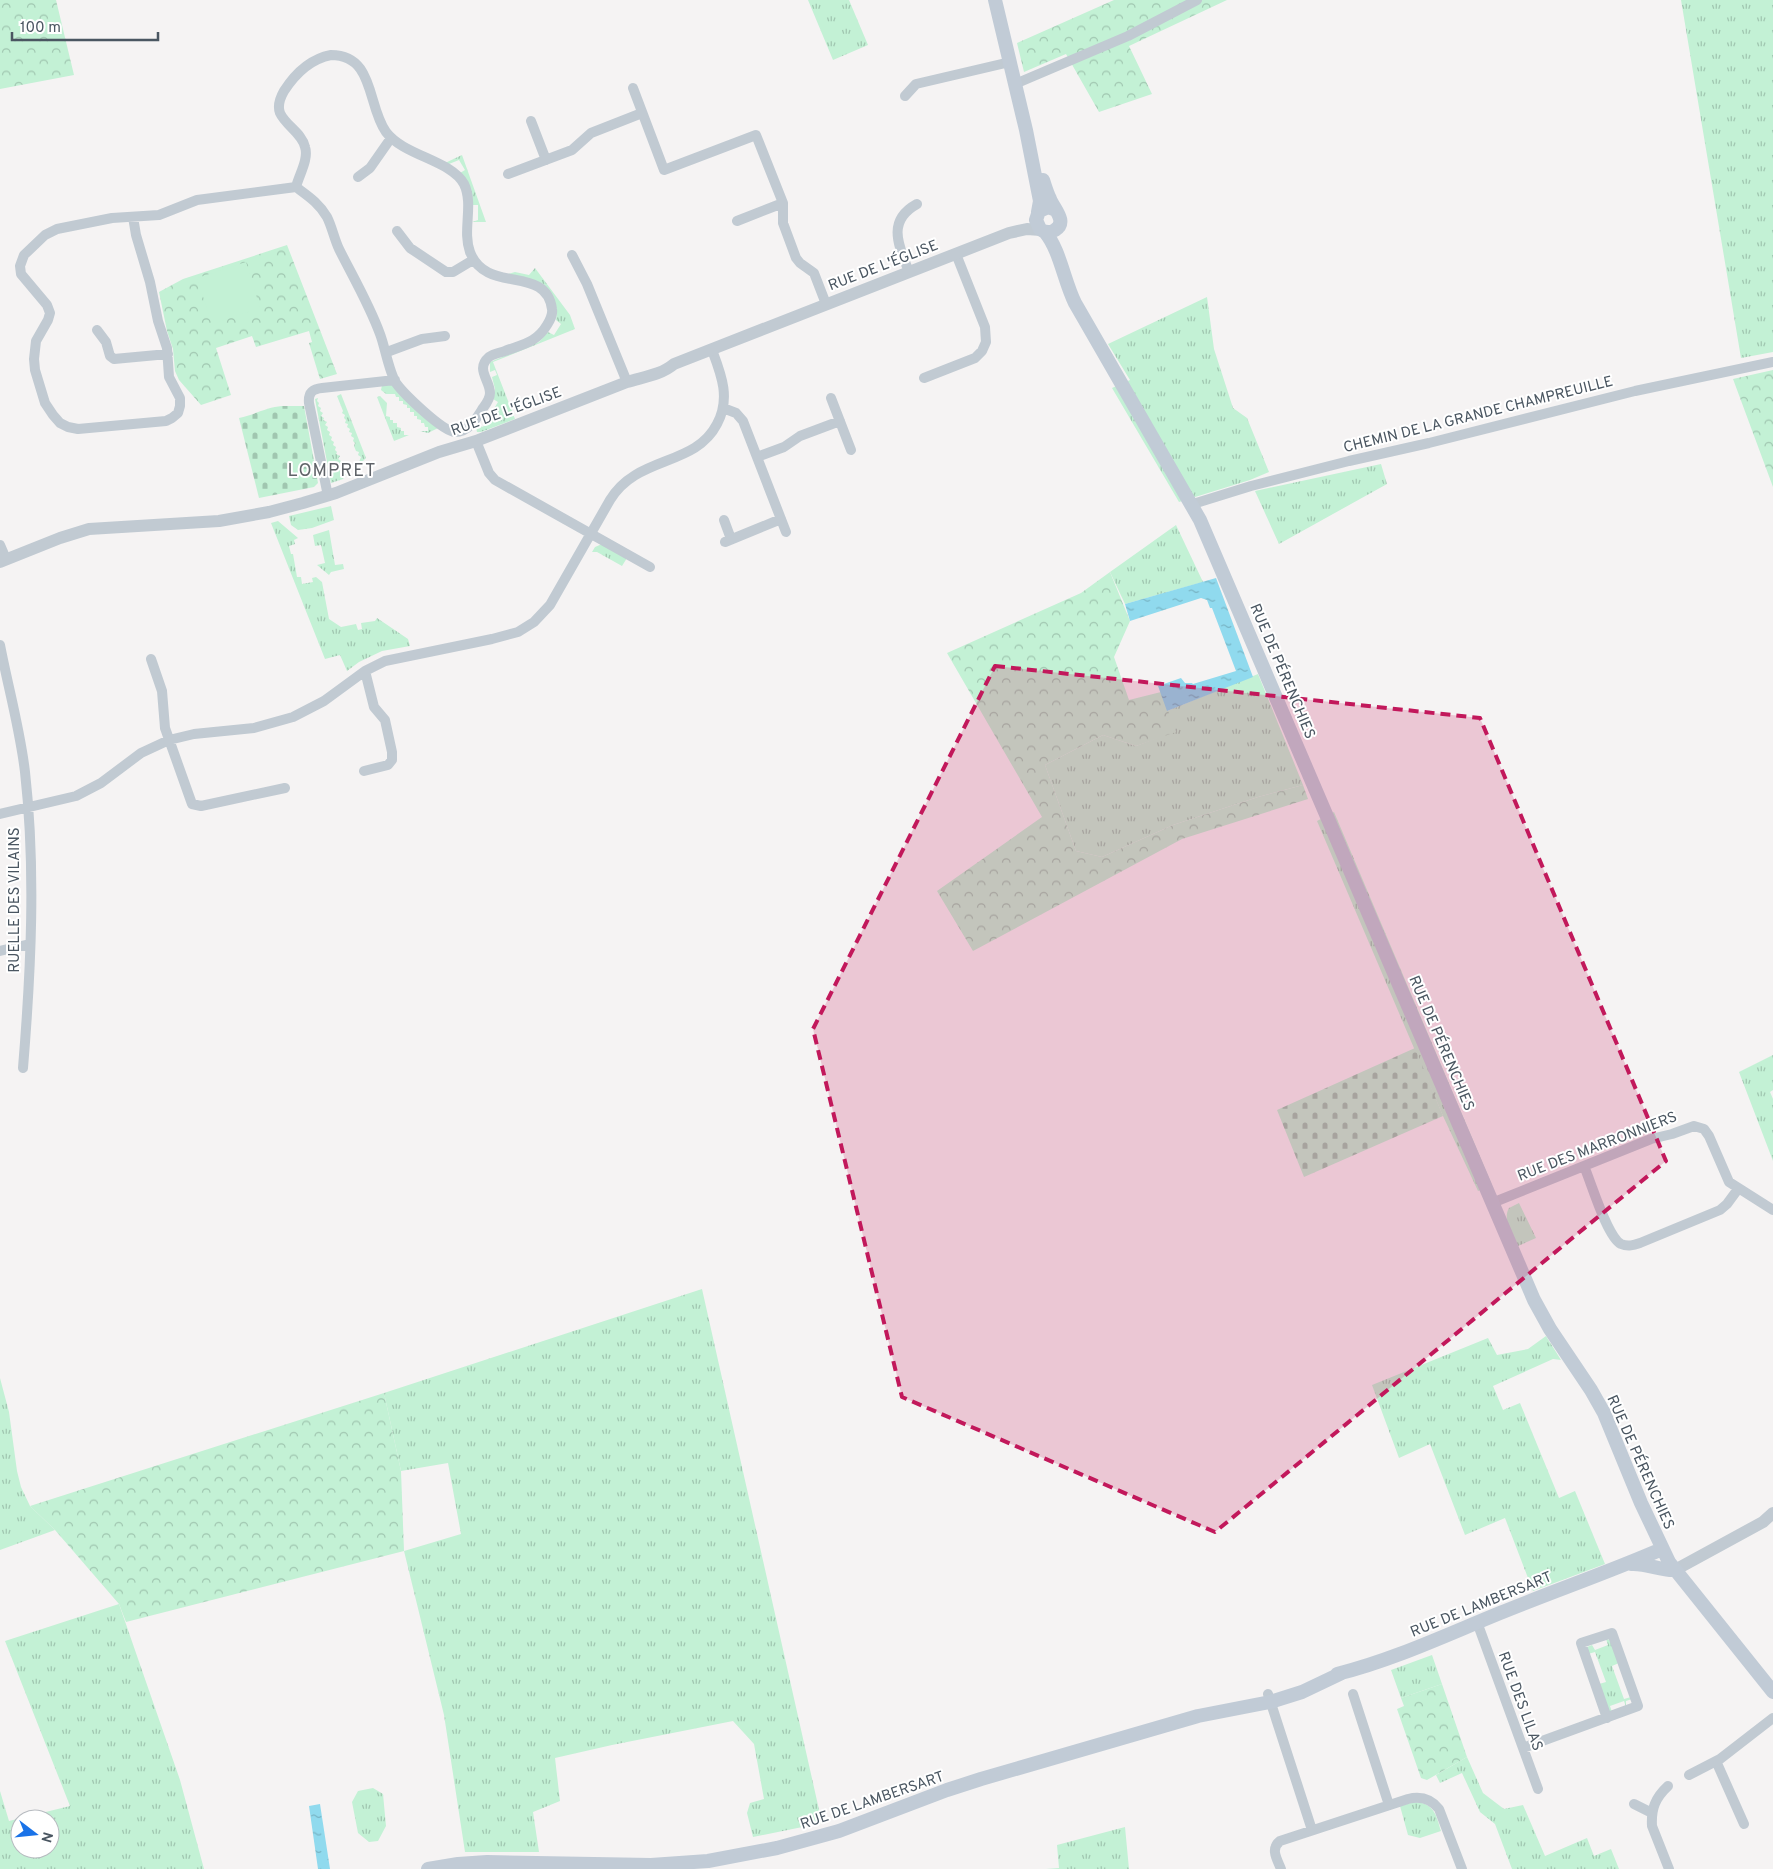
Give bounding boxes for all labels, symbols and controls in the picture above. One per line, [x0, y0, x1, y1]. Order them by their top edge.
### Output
scale bar [12, 10, 159, 42]
text: 100 m [20, 19, 61, 38]
street label: RUE DE L'ÉGLISE [825, 236, 941, 296]
street label: CHEMIN DE LA GRANDE CHAMPREUILLE [1342, 373, 1615, 458]
street label: RUE DE L'ÉGLISE [448, 383, 564, 441]
district label: LOMPRET [287, 460, 377, 483]
street label: RUE DE PÉRENCHIES [1245, 601, 1320, 742]
street label: RUELLE DES VILAINS [6, 827, 25, 973]
street label: RUE DE PÉRENCHIES [1404, 973, 1479, 1114]
street label: RUE DES MARRONNIERS [1515, 1108, 1680, 1187]
street label: RUE DE PÉRENCHIES [1601, 1392, 1679, 1533]
street label: RUE DE LAMBERSART [1408, 1568, 1555, 1642]
street label: RUE DES LILAS [1493, 1649, 1546, 1754]
street label: RUE DE LAMBERSART [798, 1768, 947, 1835]
north arrow [10, 1809, 60, 1859]
text: N [36, 1830, 56, 1844]

